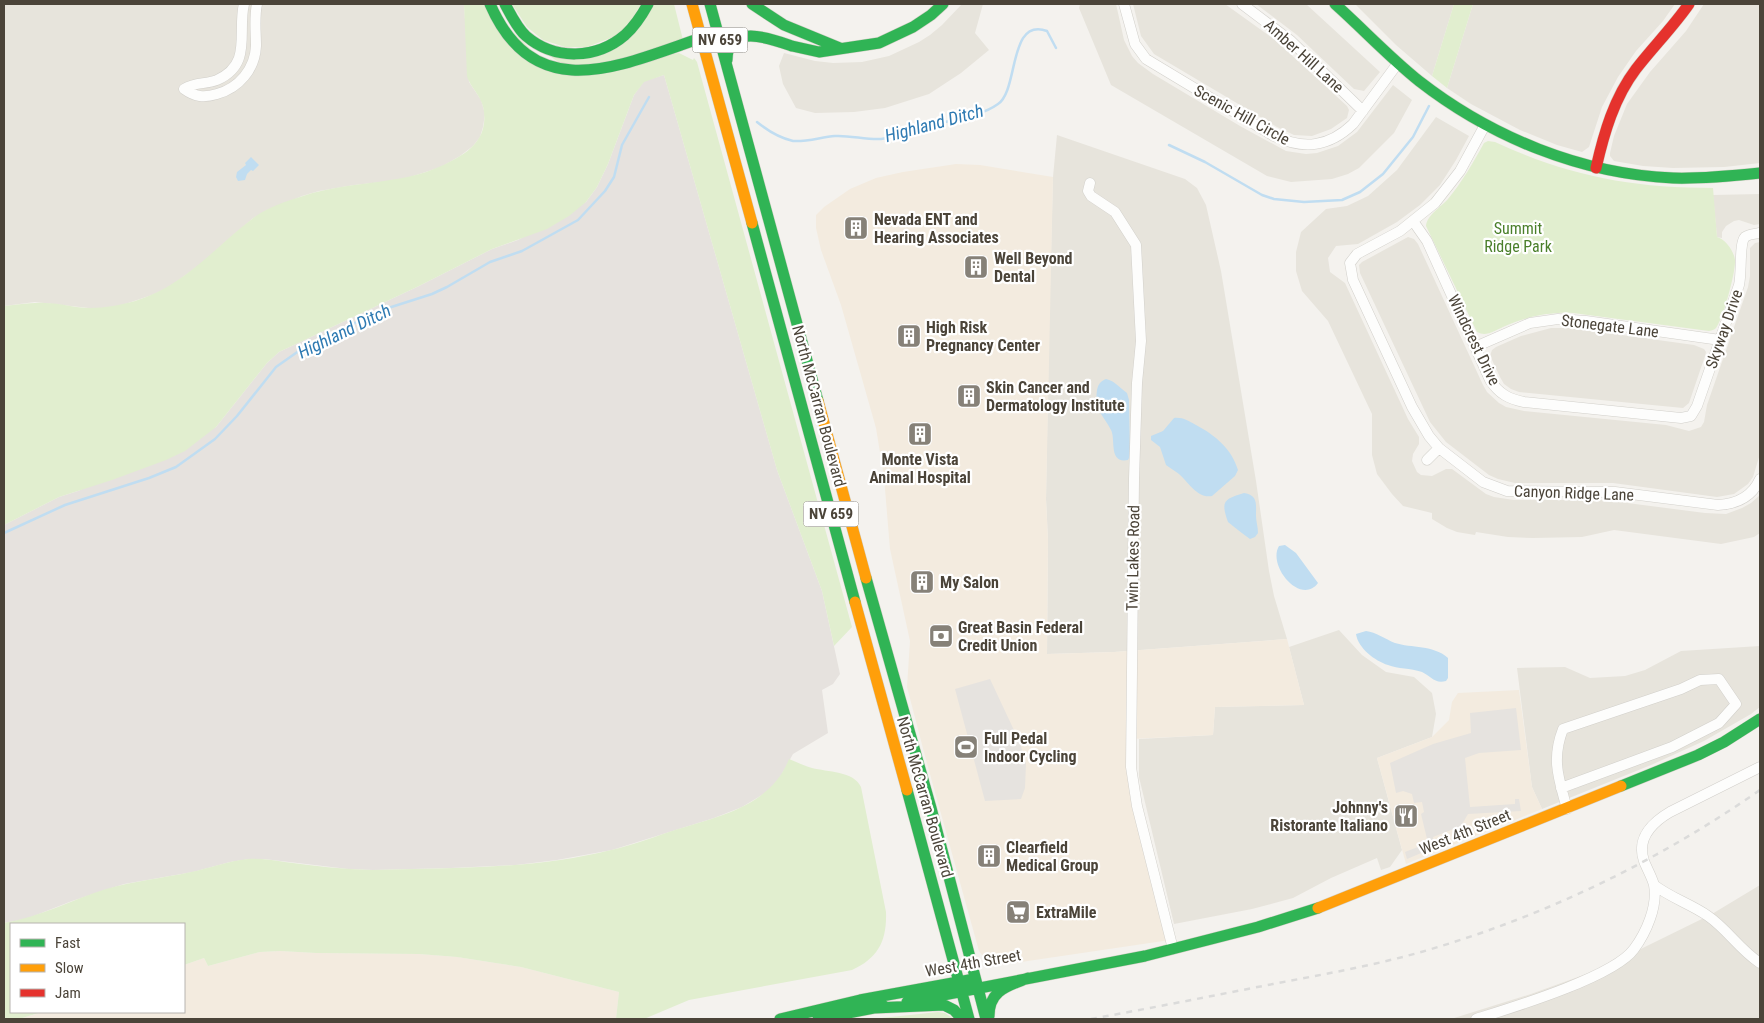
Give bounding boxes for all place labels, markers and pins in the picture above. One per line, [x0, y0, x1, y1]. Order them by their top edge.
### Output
place label: Nevada ENT and Hearing Associates [874, 210, 999, 247]
building icon: Nevada ENT and Hearing Associates [843, 215, 869, 241]
place label: Well Beyond Dental [994, 249, 1073, 286]
building icon: Well Beyond Dental [963, 254, 989, 280]
place label: High Risk Pregnancy Center [926, 318, 1040, 355]
building icon: High Risk Pregnancy Center [896, 323, 922, 349]
place label: Skin Cancer and Dermatology Institute [986, 378, 1125, 415]
building icon: Skin Cancer and Dermatology Institute [956, 383, 982, 409]
building icon: Monte Vista Animal Hospital [907, 421, 933, 447]
place label: Monte Vista Animal Hospital [869, 450, 971, 487]
building icon: My Salon [909, 569, 935, 595]
place label: My Salon [940, 573, 999, 592]
place label: Great Basin Federal Credit Union [958, 618, 1083, 655]
bank icon: Great Basin Federal Credit Union [928, 623, 954, 649]
place label: Full Pedal Indoor Cycling [984, 729, 1077, 766]
sports icon: Full Pedal Indoor Cycling [953, 734, 979, 760]
place label: Johnny's Ristorante Italiano [1270, 798, 1388, 835]
restaurant icon: Johnny's Ristorante Italiano [1393, 803, 1419, 829]
place label: Clearfield Medical Group [1006, 838, 1099, 875]
building icon: Clearfield Medical Group [976, 843, 1002, 869]
supermarket icon: ExtraMile [1005, 899, 1031, 925]
place label: ExtraMile [1036, 903, 1097, 922]

